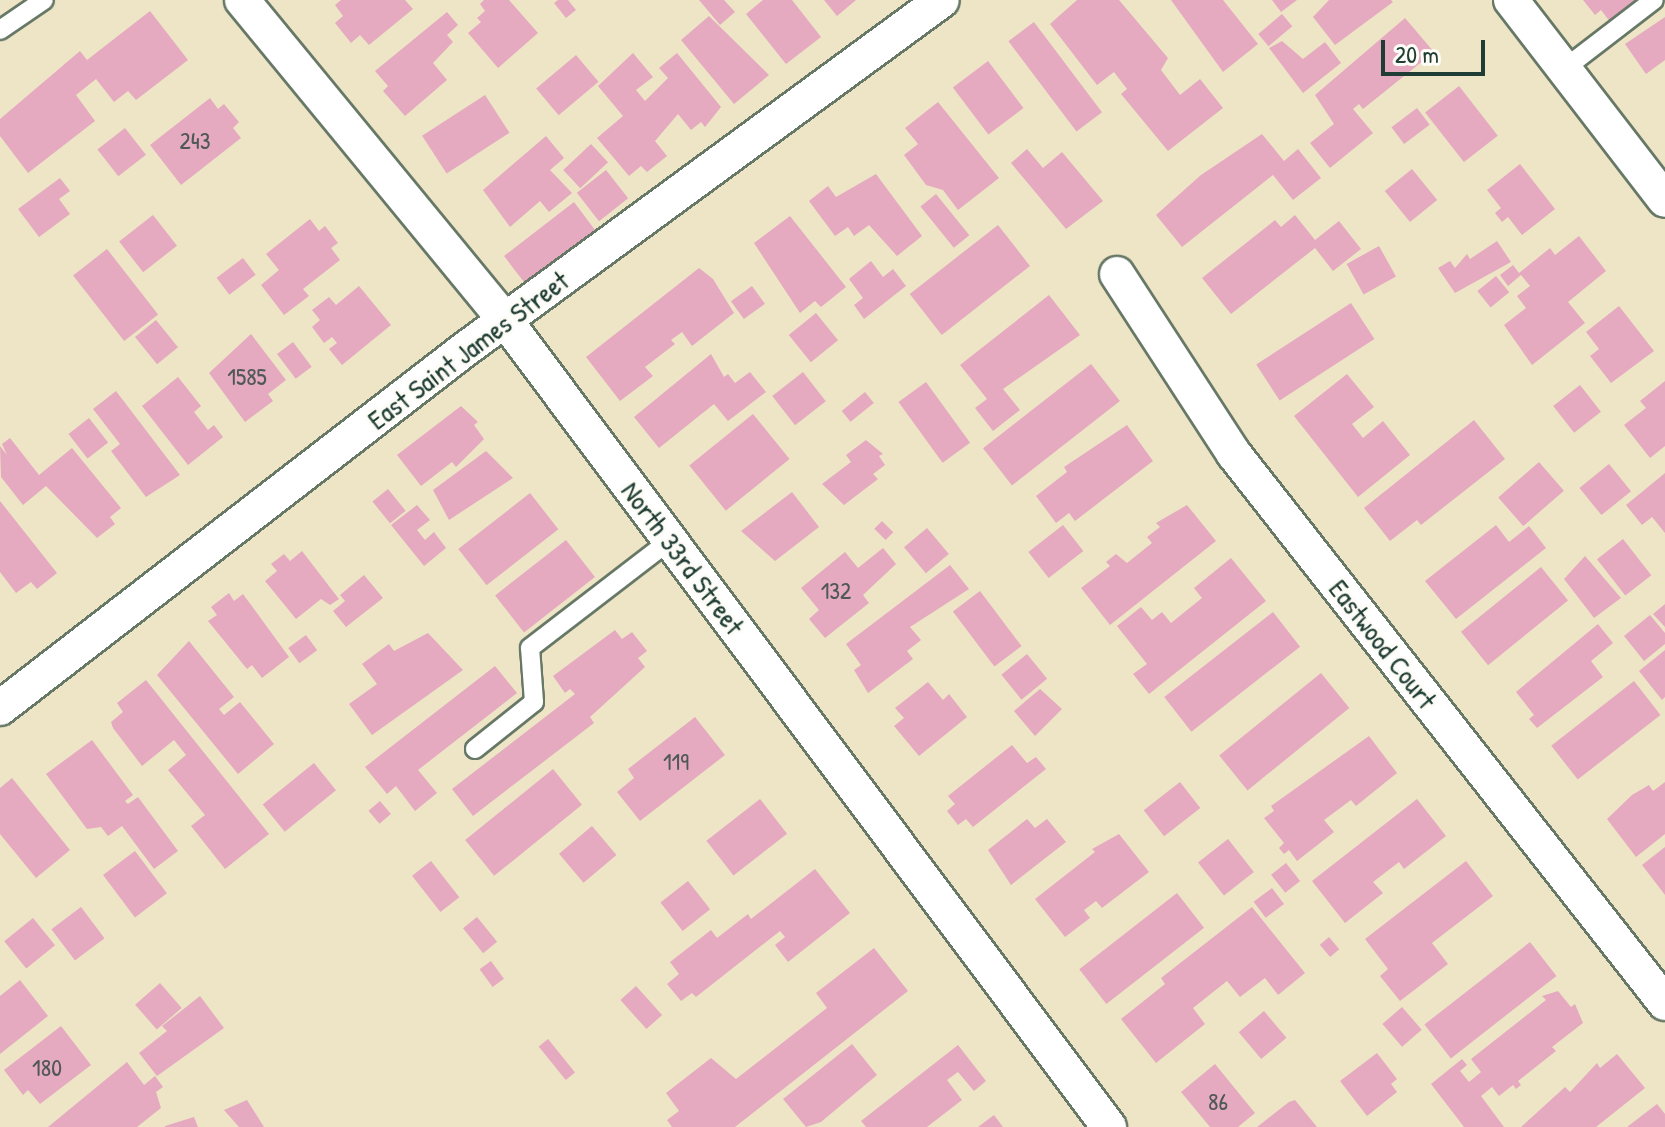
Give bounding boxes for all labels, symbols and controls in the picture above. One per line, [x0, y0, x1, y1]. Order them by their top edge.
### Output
scale bar [1385, 24, 1489, 74]
text: 20 m [1395, 38, 1439, 70]
house number: 243 [180, 127, 210, 155]
street label: East Saint James Street [361, 263, 575, 437]
house number: 1585 [227, 363, 267, 391]
street label: North 33rd Street [614, 475, 752, 641]
street label: Eastwood Court [1322, 573, 1444, 715]
house number: 132 [821, 577, 851, 605]
house number: 119 [663, 748, 689, 776]
house number: 180 [32, 1054, 62, 1082]
house number: 86 [1208, 1088, 1228, 1116]

